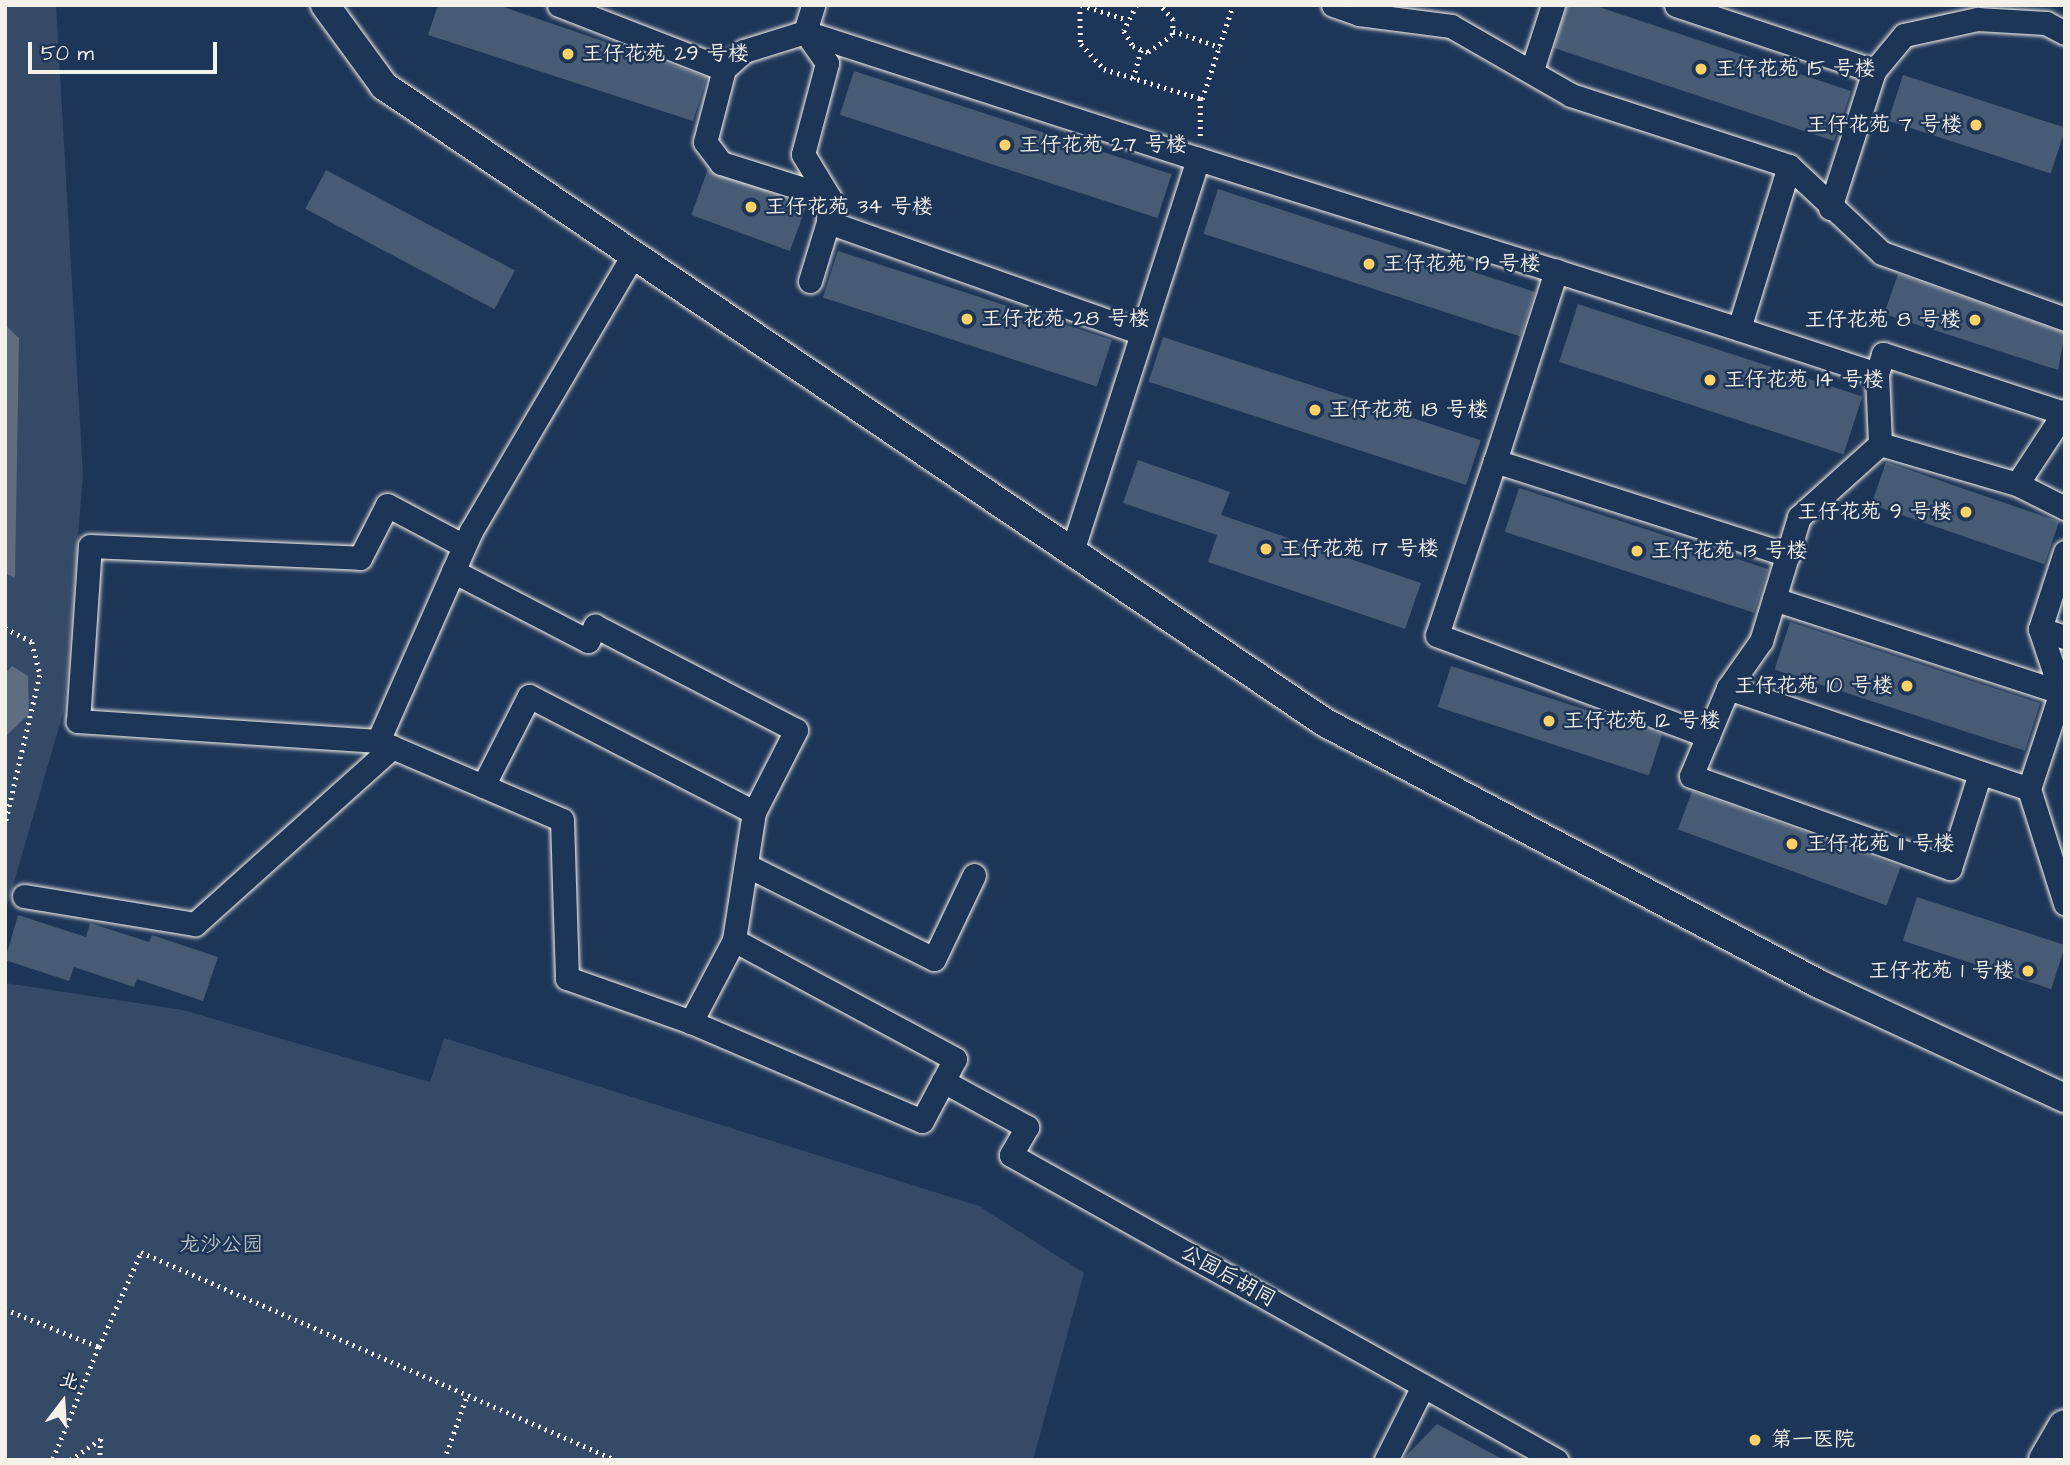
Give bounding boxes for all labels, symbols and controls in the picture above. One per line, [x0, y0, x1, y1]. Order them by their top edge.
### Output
scale bar [32, 28, 220, 72]
text: 50 m [41, 39, 94, 68]
place label: 王仔花苑 29 号楼 [582, 41, 749, 67]
marker: 王仔花苑 29 号楼 [560, 46, 576, 62]
place label: 王仔花苑 15 号楼 [1715, 56, 1875, 82]
marker: 王仔花苑 15 号楼 [1693, 61, 1709, 77]
place label: 王仔花苑 7 号楼 [1806, 112, 1962, 138]
marker: 王仔花苑 7 号楼 [1968, 117, 1984, 133]
place label: 王仔花苑 27 号楼 [1019, 132, 1187, 158]
marker: 王仔花苑 27 号楼 [997, 137, 1013, 153]
place label: 王仔花苑 34 号楼 [765, 194, 933, 220]
marker: 王仔花苑 34 号楼 [743, 199, 759, 215]
place label: 王仔花苑 19 号楼 [1383, 251, 1540, 277]
marker: 王仔花苑 19 号楼 [1361, 256, 1377, 272]
place label: 王仔花苑 28 号楼 [981, 306, 1149, 332]
place label: 王仔花苑 8 号楼 [1805, 307, 1961, 333]
marker: 王仔花苑 28 号楼 [959, 311, 975, 327]
marker: 王仔花苑 8 号楼 [1967, 312, 1983, 328]
place label: 王仔花苑 14 号楼 [1724, 367, 1884, 393]
marker: 王仔花苑 14 号楼 [1702, 372, 1718, 388]
place label: 王仔花苑 18 号楼 [1329, 397, 1488, 423]
marker: 王仔花苑 18 号楼 [1307, 402, 1323, 418]
place label: 王仔花苑 9 号楼 [1797, 499, 1952, 525]
marker: 王仔花苑 9 号楼 [1958, 504, 1974, 520]
place label: 王仔花苑 17 号楼 [1280, 536, 1438, 562]
place label: 王仔花苑 13 号楼 [1651, 538, 1807, 564]
marker: 王仔花苑 17 号楼 [1258, 541, 1274, 557]
marker: 王仔花苑 13 号楼 [1629, 543, 1645, 559]
place label: 王仔花苑 10 号楼 [1734, 673, 1893, 699]
marker: 王仔花苑 10 号楼 [1899, 678, 1915, 694]
place label: 王仔花苑 12 号楼 [1563, 708, 1721, 734]
marker: 王仔花苑 12 号楼 [1541, 713, 1557, 729]
place label: 王仔花苑 11 号楼 [1806, 831, 1954, 857]
marker: 王仔花苑 11 号楼 [1784, 836, 1800, 852]
place label: 王仔花苑 1 号楼 [1868, 958, 2014, 984]
marker: 王仔花苑 1 号楼 [2020, 963, 2036, 979]
park label: 龙沙公园 [179, 1232, 263, 1258]
street label: 公园后胡同 [1176, 1240, 1280, 1312]
text: 北 [56, 1366, 82, 1397]
north arrow [28, 1367, 98, 1437]
place label: 第一医院 [1771, 1427, 1855, 1453]
marker: 第一医院 [1745, 1430, 1765, 1450]

